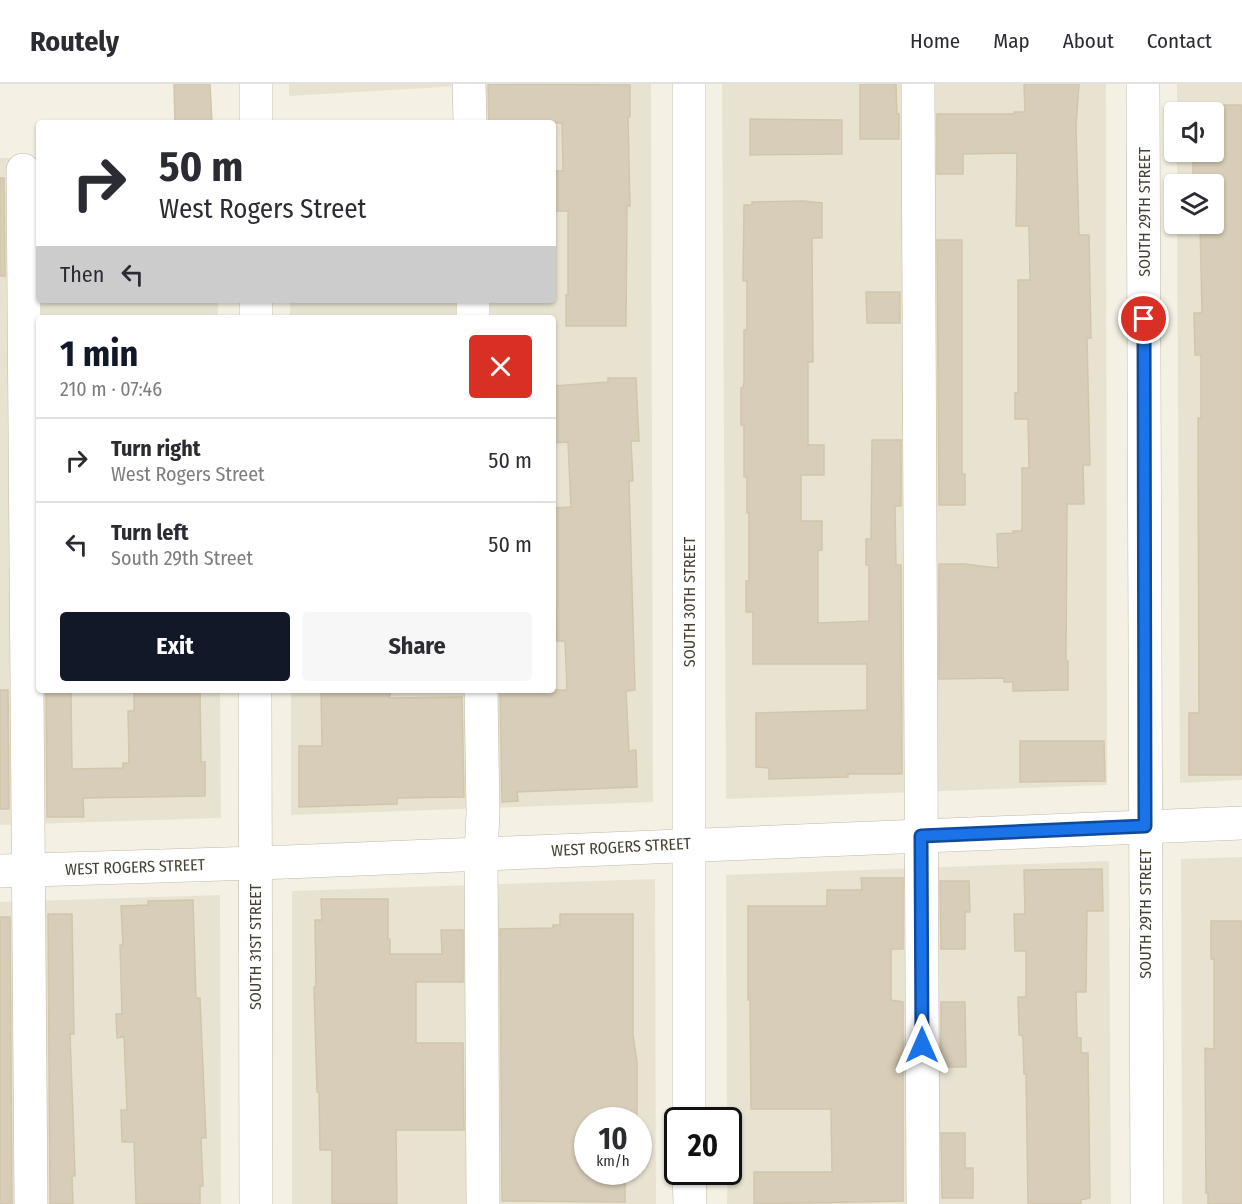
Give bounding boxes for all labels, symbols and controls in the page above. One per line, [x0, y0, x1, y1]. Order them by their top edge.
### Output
text: Routely [30, 25, 119, 58]
text: Home [910, 28, 960, 54]
text: Map [993, 28, 1030, 54]
text: About [1063, 28, 1114, 54]
text: Contact [1147, 28, 1212, 54]
map controls [1164, 102, 1224, 234]
button: sound [1164, 102, 1224, 162]
text: 50 m [159, 142, 243, 192]
icon: right [60, 144, 138, 222]
street label: SOUTH 29TH STREET [1135, 147, 1154, 277]
button: layers [1164, 174, 1224, 234]
text: West Rogers Street [159, 193, 366, 225]
icon: left [116, 258, 149, 291]
text: Then [60, 261, 104, 288]
pin [1118, 293, 1169, 344]
icon: arrive [1127, 302, 1160, 335]
text: 1 min [60, 332, 138, 376]
button: close [469, 335, 532, 398]
text: 210 m · 07:46 [60, 377, 162, 401]
text: Turn right [111, 435, 200, 462]
icon: right [60, 444, 93, 477]
text: 50 m [488, 447, 532, 474]
text: West Rogers Street [111, 462, 265, 486]
text: Turn left [111, 519, 189, 546]
icon: left [60, 528, 93, 561]
text: 50 m [488, 531, 532, 558]
street label: SOUTH 30TH STREET [680, 536, 699, 667]
text: South 29th Street [111, 546, 253, 570]
button: Exit [60, 612, 290, 681]
button: Share [302, 612, 532, 681]
street label: WEST ROGERS STREET [551, 834, 692, 860]
street label: SOUTH 29TH STREET [1136, 849, 1155, 979]
street label: WEST ROGERS STREET [65, 855, 206, 879]
street label: SOUTH 31ST STREET [246, 883, 265, 1010]
position arrow [890, 1013, 954, 1077]
speed limit sign: 20 [664, 1107, 742, 1185]
text: 10 [598, 1121, 628, 1157]
text: km/h [596, 1152, 630, 1170]

